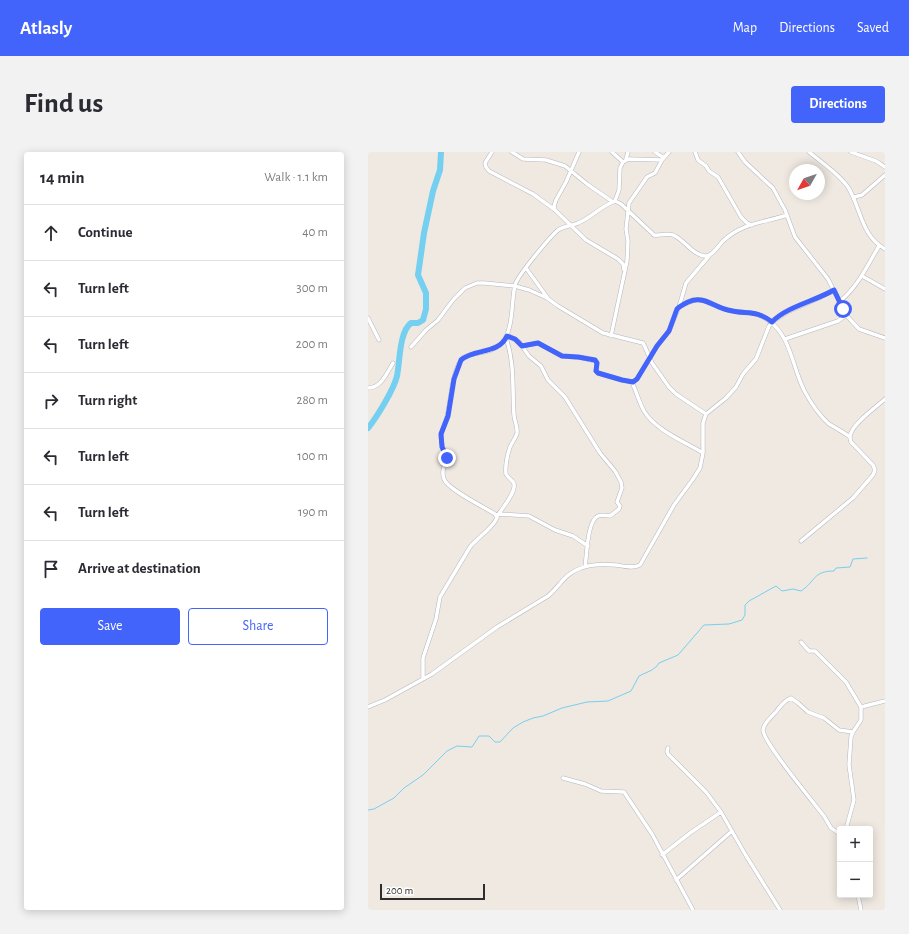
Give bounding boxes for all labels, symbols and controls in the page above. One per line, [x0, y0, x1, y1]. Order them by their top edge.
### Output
text: Atlasly [20, 19, 72, 38]
text: Map [733, 21, 757, 35]
text: Directions [779, 21, 835, 35]
text: Saved [857, 21, 889, 35]
button: Directions [791, 86, 885, 123]
text: Find us [24, 90, 103, 118]
north arrow [789, 164, 825, 200]
text: 14 min [40, 169, 84, 186]
text: Walk · 1.1 km [264, 171, 328, 184]
icon: ahead [40, 222, 62, 244]
text: Continue [78, 225, 133, 240]
text: 40 m [302, 226, 328, 239]
icon: left [40, 278, 62, 300]
text: Turn left [78, 281, 129, 296]
text: 300 m [296, 282, 328, 295]
route start [834, 300, 852, 318]
icon: left [40, 334, 62, 356]
text: Turn left [78, 337, 129, 352]
text: 200 m [296, 338, 328, 351]
icon: right [40, 390, 62, 412]
text: Turn right [78, 393, 137, 408]
text: 280 m [297, 394, 328, 407]
icon: left [40, 446, 62, 468]
text: Turn left [78, 449, 129, 464]
route end [438, 449, 456, 467]
text: 100 m [297, 450, 328, 463]
icon: left [40, 502, 62, 524]
text: Turn left [78, 505, 129, 520]
text: 190 m [298, 506, 328, 519]
icon: arrive [40, 558, 62, 580]
text: Arrive at destination [78, 561, 201, 576]
button: Save [40, 608, 180, 645]
button: Share [188, 608, 328, 645]
map controls [837, 826, 873, 898]
button: + [837, 826, 873, 862]
button: − [837, 862, 873, 898]
scale bar [380, 882, 485, 901]
text: 200 m [386, 885, 413, 896]

